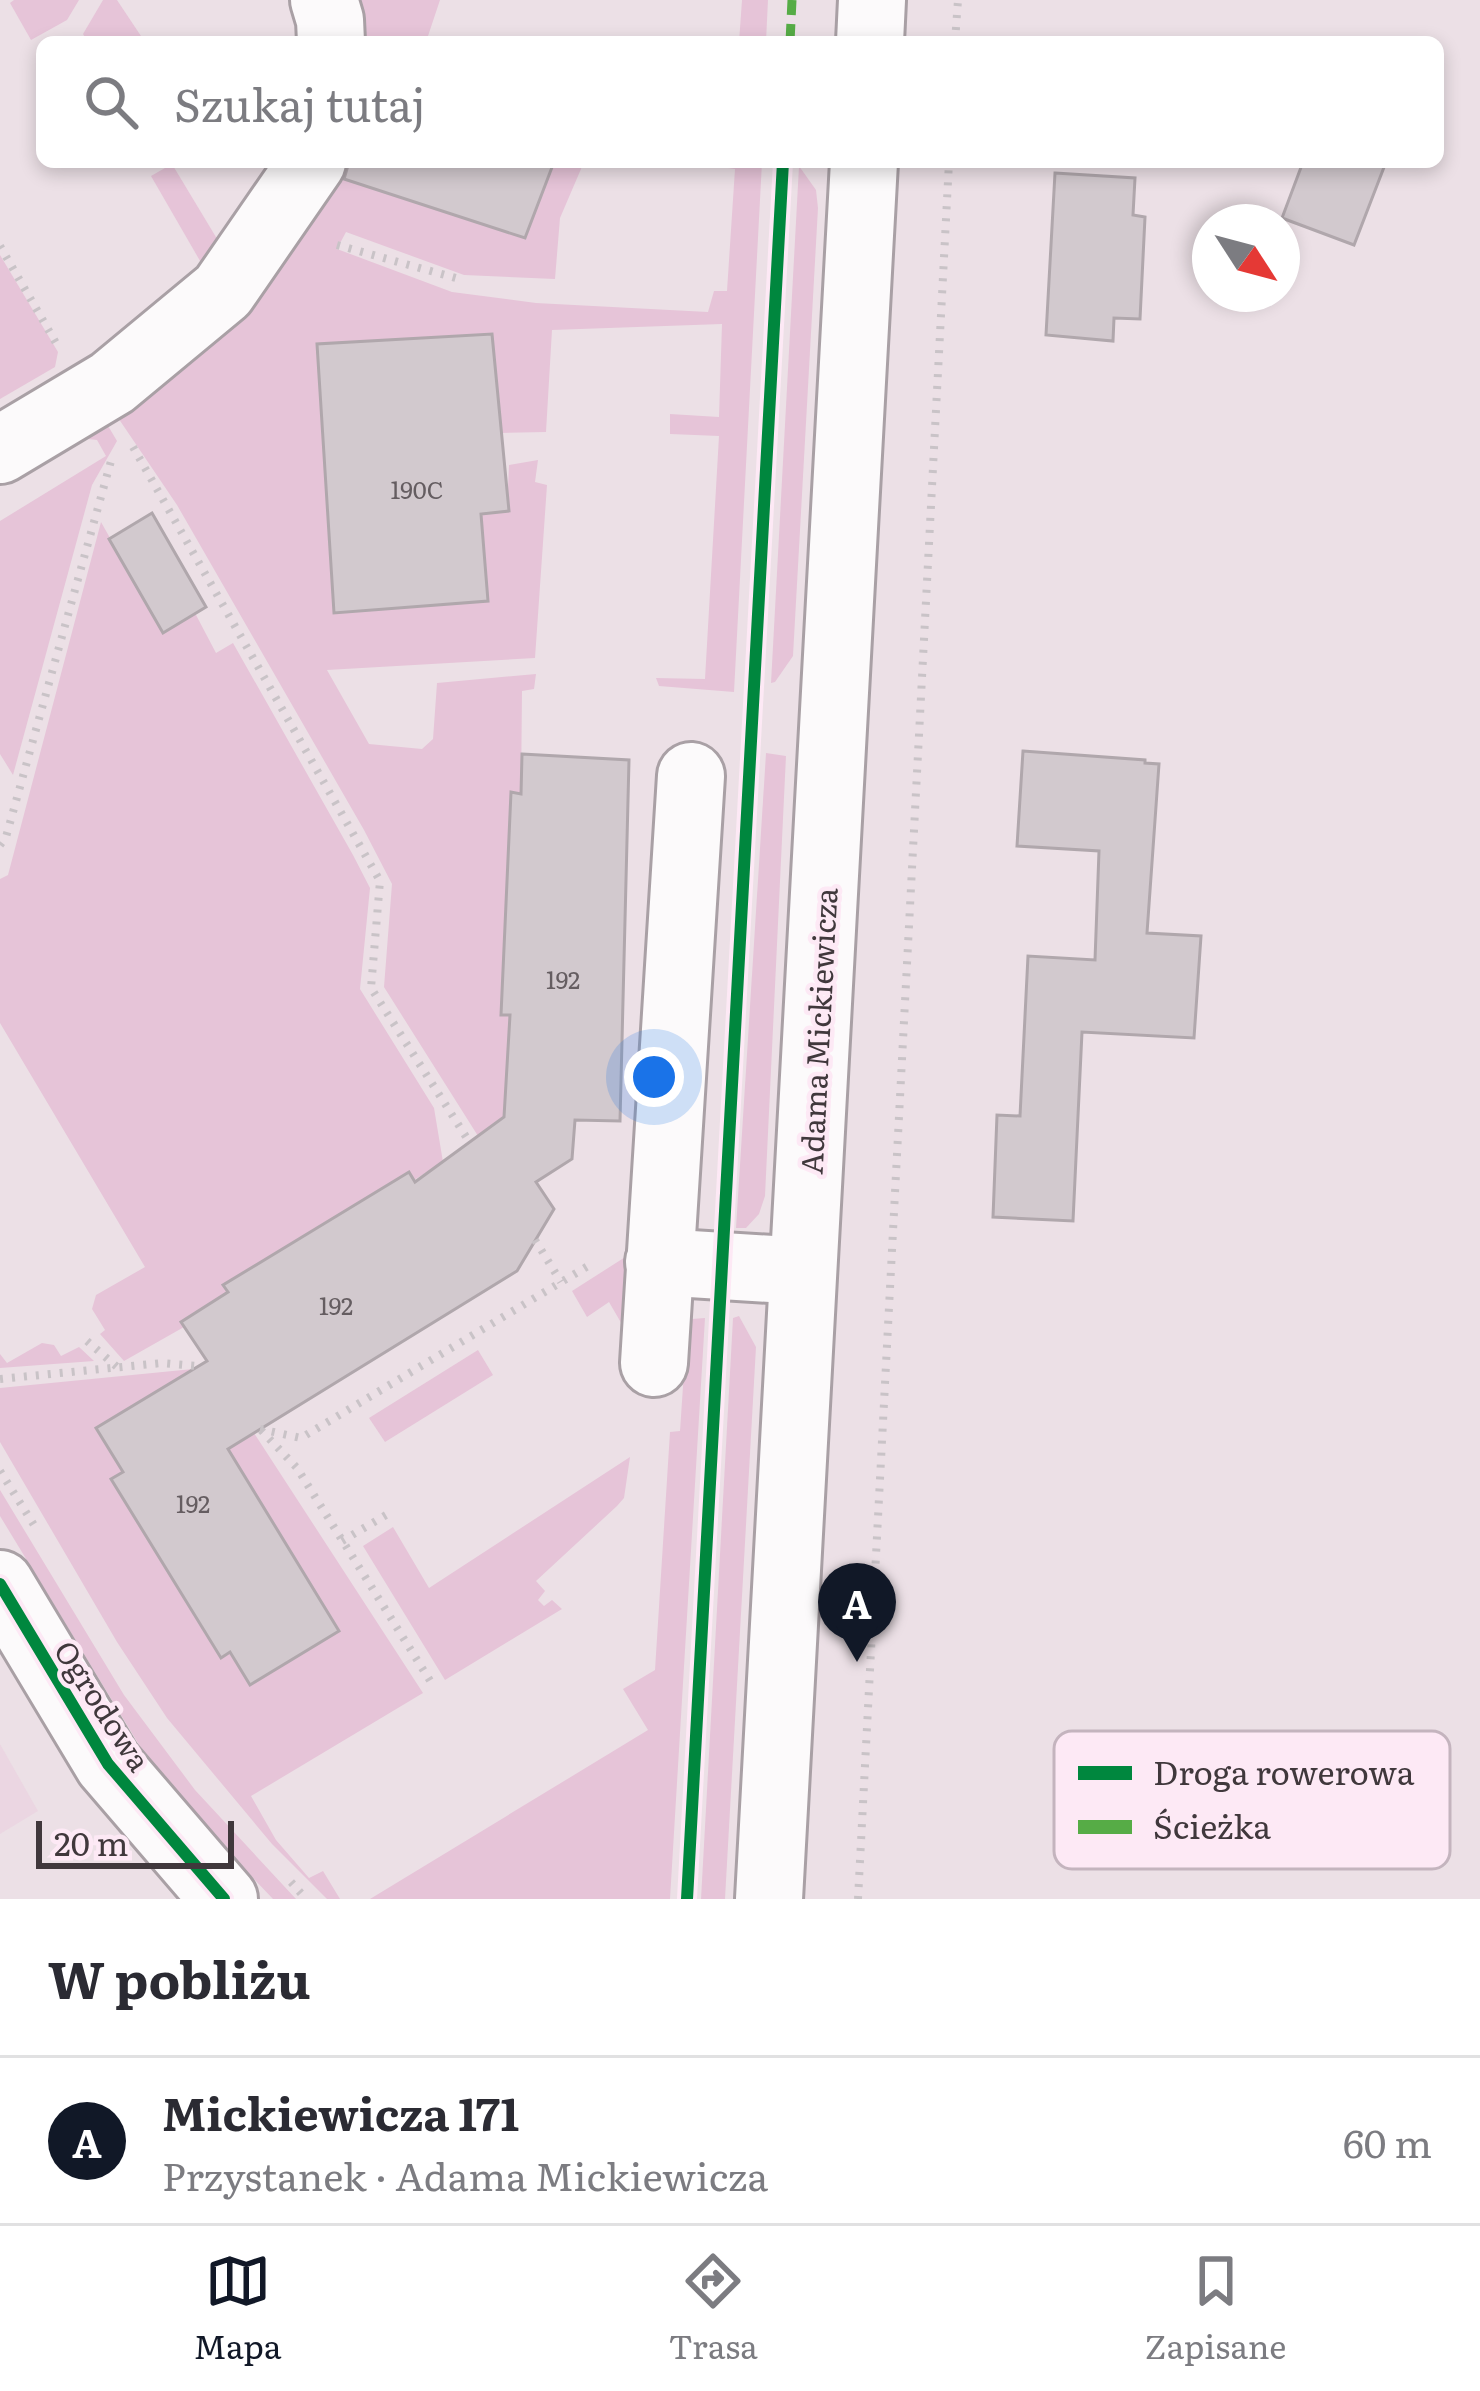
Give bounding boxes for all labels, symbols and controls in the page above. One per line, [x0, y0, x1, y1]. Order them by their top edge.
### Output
search box [36, 36, 1444, 168]
icon: search [78, 69, 144, 135]
text: Szukaj tutaj [174, 69, 425, 136]
north arrow [1192, 204, 1300, 312]
house number: 190C [391, 471, 443, 506]
street label: Adama Mickiewicza [788, 886, 847, 1175]
house number: 192 [546, 961, 580, 996]
your location [624, 1047, 684, 1107]
house number: 192 [319, 1287, 353, 1322]
house number: 192 [176, 1485, 210, 1520]
pin: A [818, 1563, 896, 1662]
street label: Ogrodowa [45, 1631, 163, 1780]
legend [1054, 1731, 1450, 1869]
text: Droga rowerowa [1153, 1746, 1415, 1795]
text: Ścieżka [1153, 1800, 1271, 1849]
scale bar [36, 1815, 234, 1868]
text: 20 m [54, 1817, 128, 1866]
text: W pobliżu [48, 1939, 311, 2015]
text: Mickiewicza 171 [162, 2078, 519, 2145]
text: A [72, 2112, 102, 2170]
text: 60 m [1343, 2112, 1432, 2170]
text: Przystanek · Adama Mickiewicza [162, 2145, 768, 2203]
tab: Mapa [194, 2248, 282, 2369]
tab: Trasa [669, 2248, 758, 2369]
tab: Zapisane [1145, 2248, 1287, 2369]

